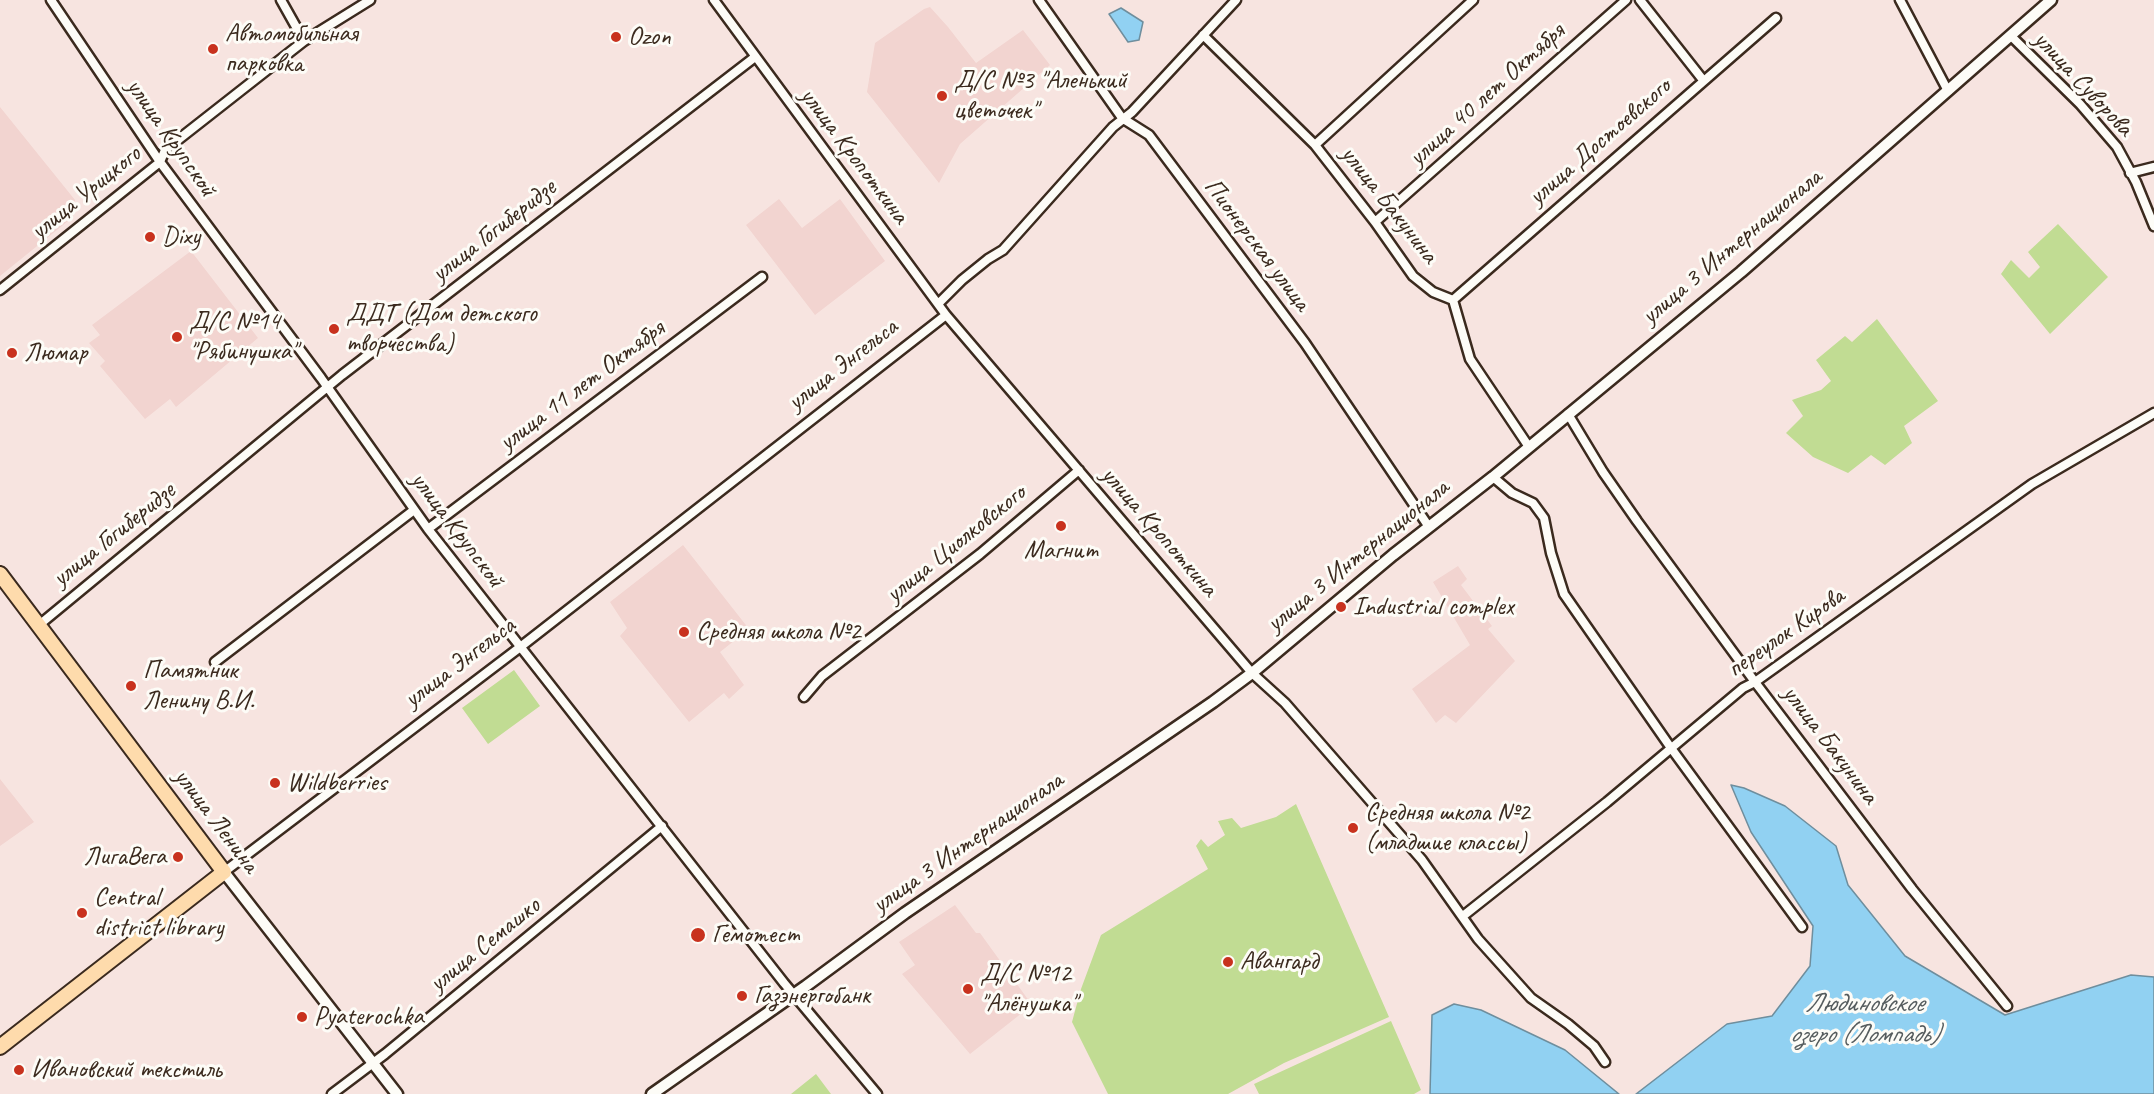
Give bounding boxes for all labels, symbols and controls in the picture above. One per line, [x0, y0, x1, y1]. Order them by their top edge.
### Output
street label: улица 40 лет Октября [1403, 17, 1571, 173]
place label: Автомобильная парковка [225, 18, 358, 80]
place label: Ozon [628, 21, 671, 53]
street label: улица Суворова [2026, 25, 2140, 143]
marker: Ozon [609, 30, 623, 44]
marker: Автомобильная парковка [206, 42, 220, 56]
place label: Д/С №3 "Аленький цветочек" [954, 65, 1127, 126]
street label: улица Достоевского [1522, 72, 1678, 212]
street label: улица Крупской [119, 73, 223, 203]
street label: улица Кропоткина [793, 82, 915, 230]
marker: Д/С №3 "Аленький цветочек" [935, 89, 949, 103]
street label: улица Урицкого [24, 139, 148, 247]
street label: улица Бакунина [1333, 140, 1445, 270]
street label: улица 3 Интернационала [1635, 162, 1829, 332]
street label: Пионерская улица [1197, 172, 1317, 318]
street label: улица Гогиберидзе [426, 173, 562, 289]
place label: Dixy [162, 221, 200, 253]
marker: Dixy [143, 230, 157, 244]
place label: ДДТ (Дом детского творчества) [346, 298, 537, 360]
place label: Д/С №14 "Рябинушка" [189, 306, 297, 368]
street label: улица Энгельса [782, 312, 904, 418]
street label: улица 11 лет Октября [493, 314, 671, 458]
marker: ДДТ (Дом детского творчества) [327, 322, 341, 336]
marker: Д/С №14 "Рябинушка" [170, 330, 184, 344]
place label: Люмар [24, 337, 87, 369]
marker: Люмар [5, 346, 19, 360]
street label: улица Кропоткина [1094, 460, 1224, 604]
street label: улица Крупской [403, 466, 511, 594]
street label: улица 3 Интернационала [1260, 473, 1456, 639]
street label: улица Гогиберидзе [46, 476, 182, 594]
street label: улица Циолковского [880, 478, 1032, 610]
marker: Магнит [1054, 519, 1068, 533]
place label: Магнит [1024, 535, 1098, 567]
street label: переулок Кирова [1721, 581, 1851, 685]
place label: Industrial complex [1353, 591, 1514, 623]
marker: Industrial complex [1334, 600, 1348, 614]
street label: улица Энгельса [398, 611, 522, 715]
place label: Средняя школа №2 [696, 616, 861, 648]
marker: Средняя школа №2 [677, 625, 691, 639]
place label: Памятник Ленину В.И. [143, 655, 255, 716]
marker: Памятник Ленину В.И. [124, 679, 138, 693]
street label: улица Бакунина [1775, 679, 1885, 811]
street label: улица Ленина [166, 762, 266, 880]
street label: улица 3 Интернационала [866, 765, 1070, 921]
place label: Wildberries [287, 767, 387, 799]
marker: Wildberries [268, 776, 282, 790]
place label: Средняя школа №2 (младшие классы) [1365, 797, 1530, 858]
marker: Средняя школа №2 (младшие классы) [1346, 821, 1360, 835]
place label: ЛигаВега [84, 841, 166, 873]
marker: ЛигаВега [171, 850, 185, 864]
place label: Central district library [94, 882, 223, 944]
street label: улица Семашко [423, 891, 547, 999]
marker: Central district library [75, 906, 89, 920]
place label: Гемотест [712, 919, 799, 951]
marker: Гемотест [689, 926, 707, 944]
place label: Авангард [1240, 946, 1318, 978]
marker: Авангард [1221, 955, 1235, 969]
place label: Д/С №12 "Алёнушка" [980, 958, 1076, 1020]
place label: Газэнергобанк [754, 980, 870, 1012]
marker: Д/С №12 "Алёнушка" [961, 982, 975, 996]
water label: Людиновское озеро (Ломпадь) [1789, 988, 1939, 1051]
marker: Газэнергобанк [735, 989, 749, 1003]
place label: Pyaterochka [314, 1001, 424, 1033]
marker: Pyaterochka [295, 1010, 309, 1024]
place label: Ивановский текстиль [31, 1054, 221, 1086]
marker: Ивановский текстиль [12, 1063, 26, 1077]

